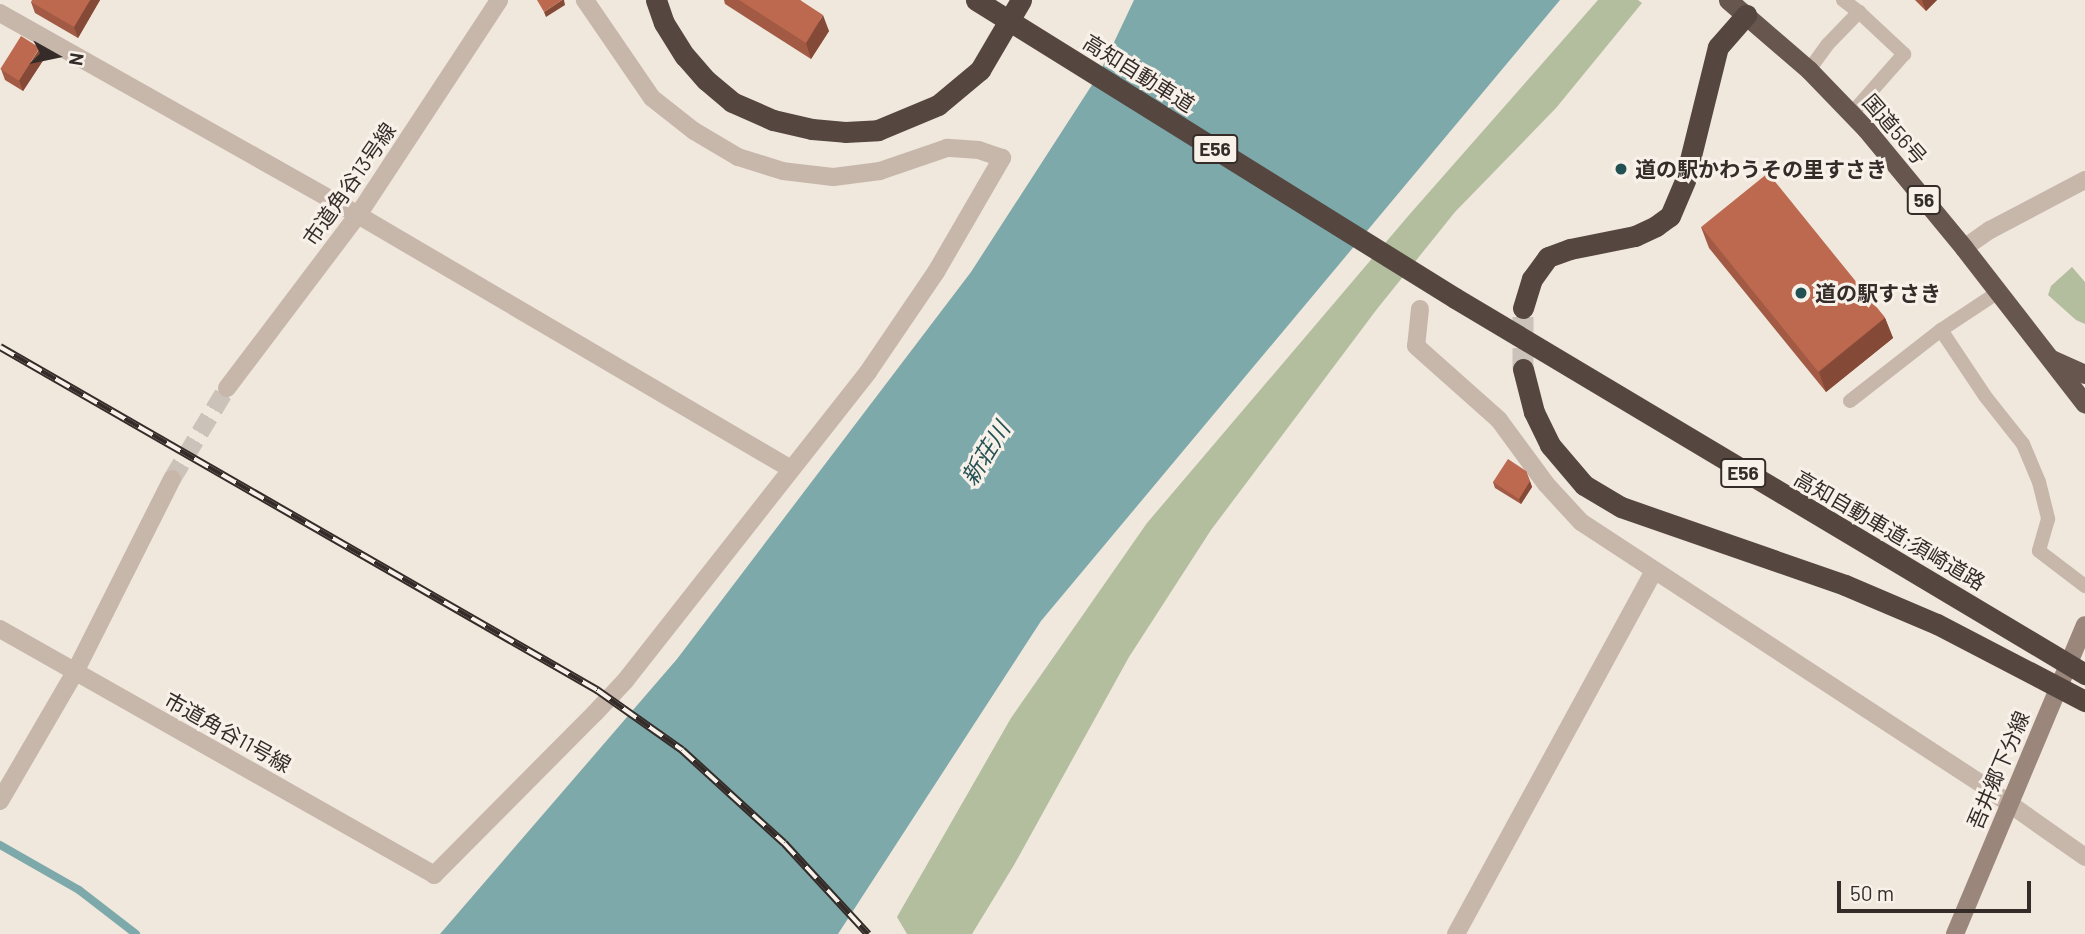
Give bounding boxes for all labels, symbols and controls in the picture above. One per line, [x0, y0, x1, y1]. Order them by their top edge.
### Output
north arrow [21, 21, 91, 91]
street label: 高知自動車道 [1079, 29, 1199, 117]
text: N [65, 51, 90, 67]
street label: 国道56号 [1858, 89, 1932, 169]
street label: 市道角谷13号線 [297, 118, 401, 250]
road number: E56 [1190, 134, 1240, 164]
place label: 道の駅かわうその里すさき [1635, 156, 1887, 182]
marker: 道の駅かわうその里すさき [1613, 161, 1629, 177]
road number: 56 [1906, 184, 1941, 216]
place label: 道の駅すさき [1815, 280, 1941, 306]
marker: 道の駅すさき [1793, 285, 1809, 301]
water label: 新荘川 [955, 416, 1015, 490]
road number: E56 [1718, 458, 1768, 488]
street label: 高知自動車道;須崎道路 [1790, 465, 1990, 595]
street label: 市道角谷11号線 [160, 687, 296, 777]
street label: 吾井郷下分線 [1962, 707, 2034, 833]
scale bar [1840, 867, 2034, 911]
text: 50 m [1850, 880, 1894, 905]

